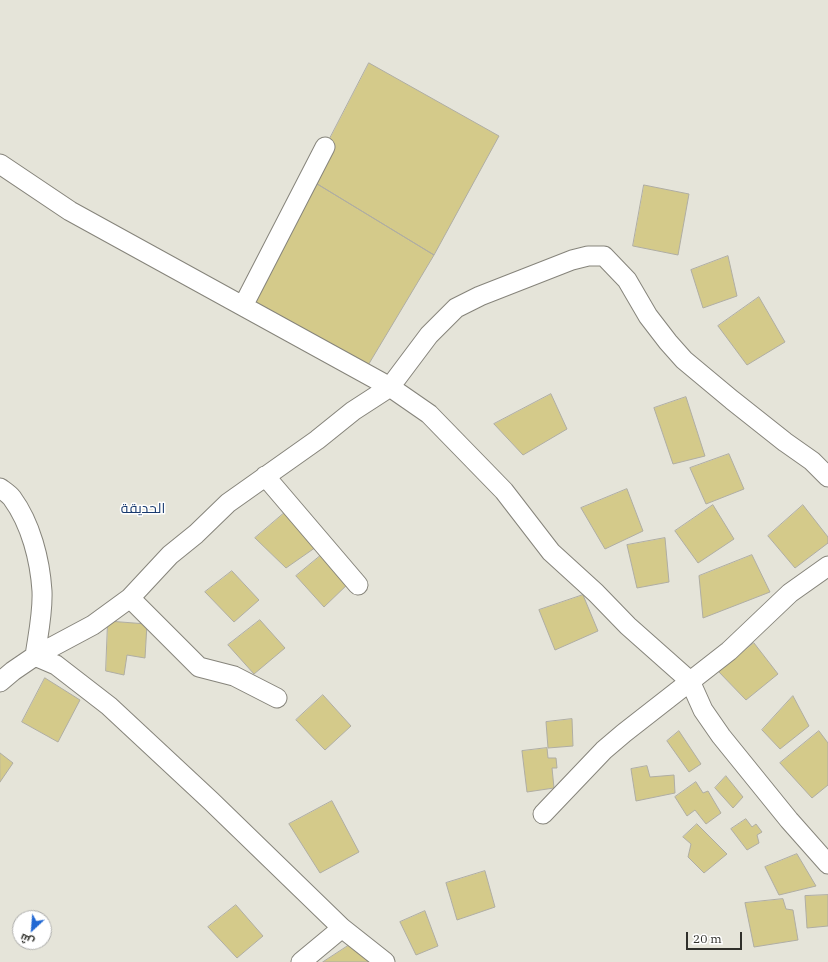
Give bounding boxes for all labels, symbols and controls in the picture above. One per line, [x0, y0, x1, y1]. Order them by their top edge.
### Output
district label: الحديقة [121, 501, 165, 517]
north arrow [12, 910, 52, 950]
scale bar [688, 924, 744, 950]
text: ش [18, 930, 37, 949]
text: 20 m [693, 931, 722, 946]

